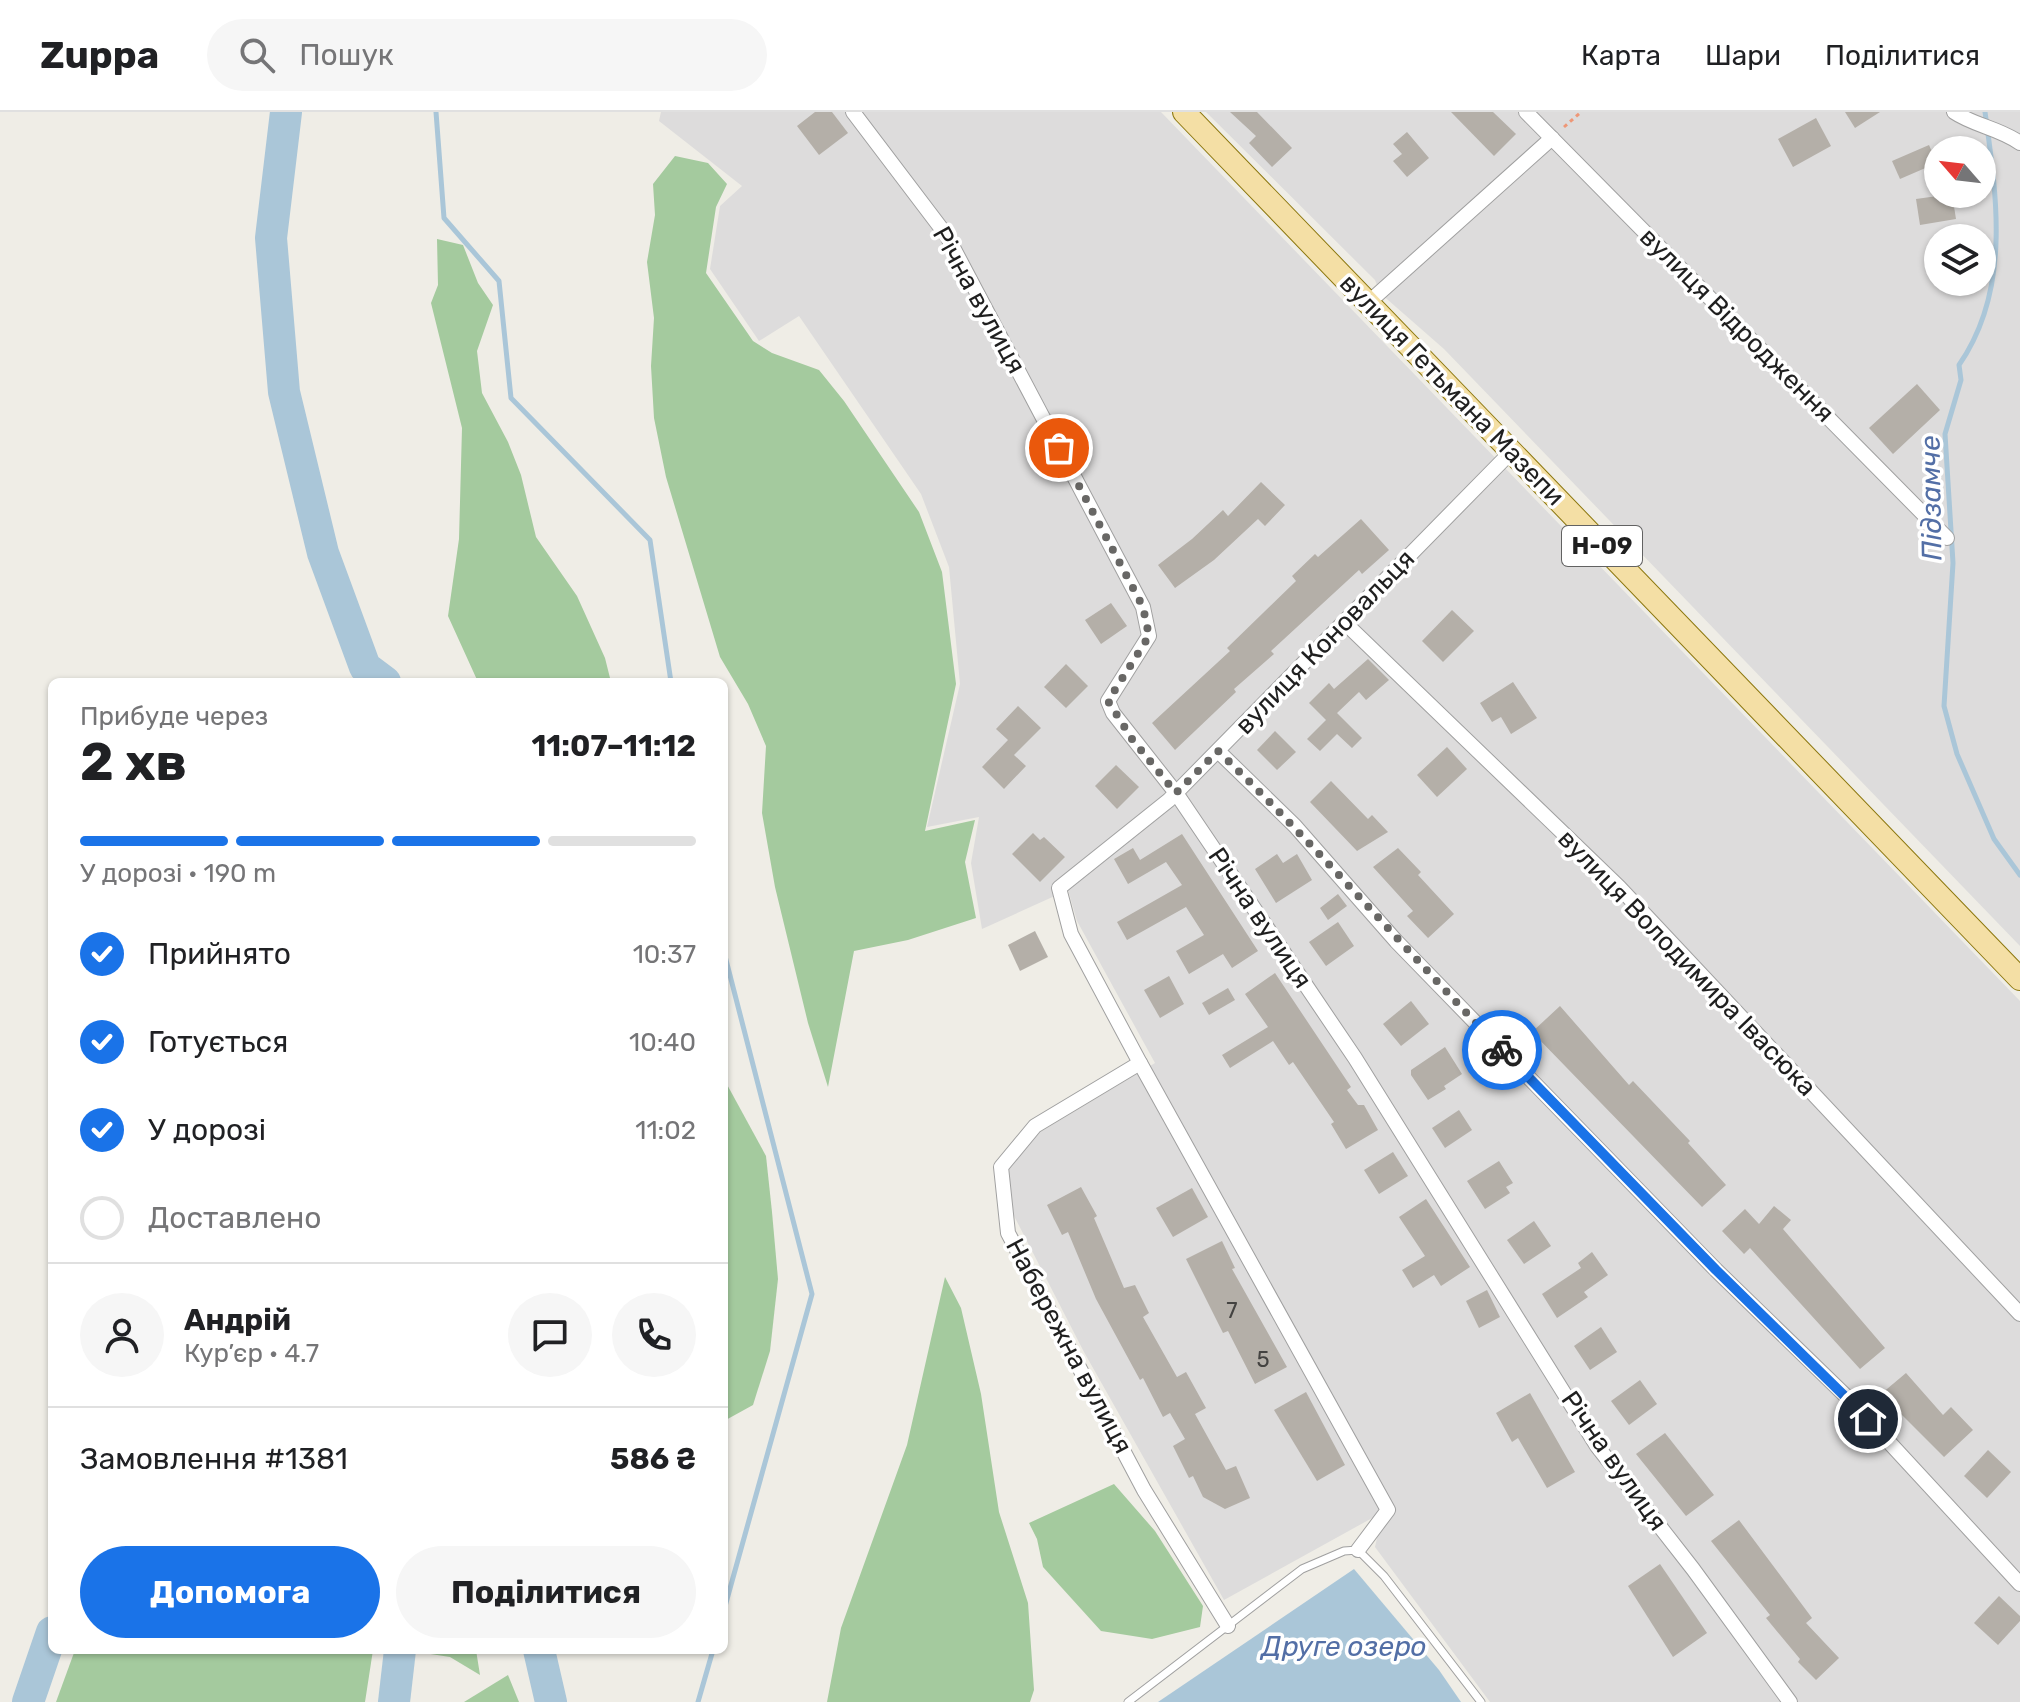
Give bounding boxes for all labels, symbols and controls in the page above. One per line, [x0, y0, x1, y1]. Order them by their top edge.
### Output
search box [207, 19, 767, 91]
text: Zuppa [40, 32, 159, 78]
icon: search [235, 33, 279, 77]
text: Пошук [299, 37, 394, 73]
text: Карта [1581, 39, 1661, 72]
text: Шари [1705, 39, 1781, 72]
text: Поділитися [1825, 39, 1980, 72]
north arrow [1924, 136, 1996, 208]
map controls [1924, 136, 1996, 296]
street label: Річна вулиця [926, 221, 1032, 379]
street label: вулиця Відродження [1633, 221, 1841, 429]
button: layers [1924, 224, 1996, 296]
street label: вулиця Гетьмана Мазепи [1333, 268, 1571, 512]
pin [1025, 414, 1093, 482]
icon: bag [1037, 426, 1081, 470]
water label: Підзамче [1913, 435, 1949, 561]
road number: Н-09 [1562, 526, 1642, 566]
street label: вулиця Коновальця [1229, 543, 1421, 741]
text: Прибуде через [80, 701, 268, 732]
text: 11:07–11:12 [531, 728, 696, 764]
text: 2 хв [80, 731, 187, 793]
street label: вулиця Володимира Івасюка [1551, 823, 1823, 1103]
street label: Річна вулиця [1202, 842, 1318, 994]
text: У дорозі · 190 m [80, 858, 276, 889]
icon: check [80, 932, 124, 976]
text: Прийнято [148, 936, 291, 972]
text: 10:37 [633, 939, 696, 970]
courier [1462, 1010, 1542, 1090]
icon: check [80, 1020, 124, 1064]
text: Готується [148, 1024, 288, 1060]
text: 10:40 [629, 1027, 696, 1058]
icon: bike [1480, 1028, 1524, 1072]
icon: check [80, 1108, 124, 1152]
text: У дорозі [148, 1112, 266, 1148]
text: 11:02 [635, 1115, 696, 1146]
text: Доставлено [148, 1200, 321, 1236]
street label: Набережна вулиця [999, 1233, 1139, 1459]
button: person [80, 1293, 164, 1377]
button: chat [508, 1293, 592, 1377]
button: phone [612, 1293, 696, 1377]
house number: 7 [1226, 1297, 1238, 1324]
text: Андрій [184, 1302, 291, 1338]
text: Кур’єр · 4.7 [184, 1338, 319, 1369]
house number: 5 [1256, 1346, 1270, 1373]
street label: Річна вулиця [1555, 1385, 1673, 1537]
pin [1834, 1385, 1902, 1453]
icon: home [1846, 1397, 1890, 1441]
text: Замовлення #1381 [80, 1441, 348, 1477]
text: 586 ₴ [610, 1441, 696, 1477]
button: Допомога [80, 1546, 380, 1638]
button: Поділитися [396, 1546, 696, 1638]
water label: Друге озеро [1259, 1630, 1427, 1663]

